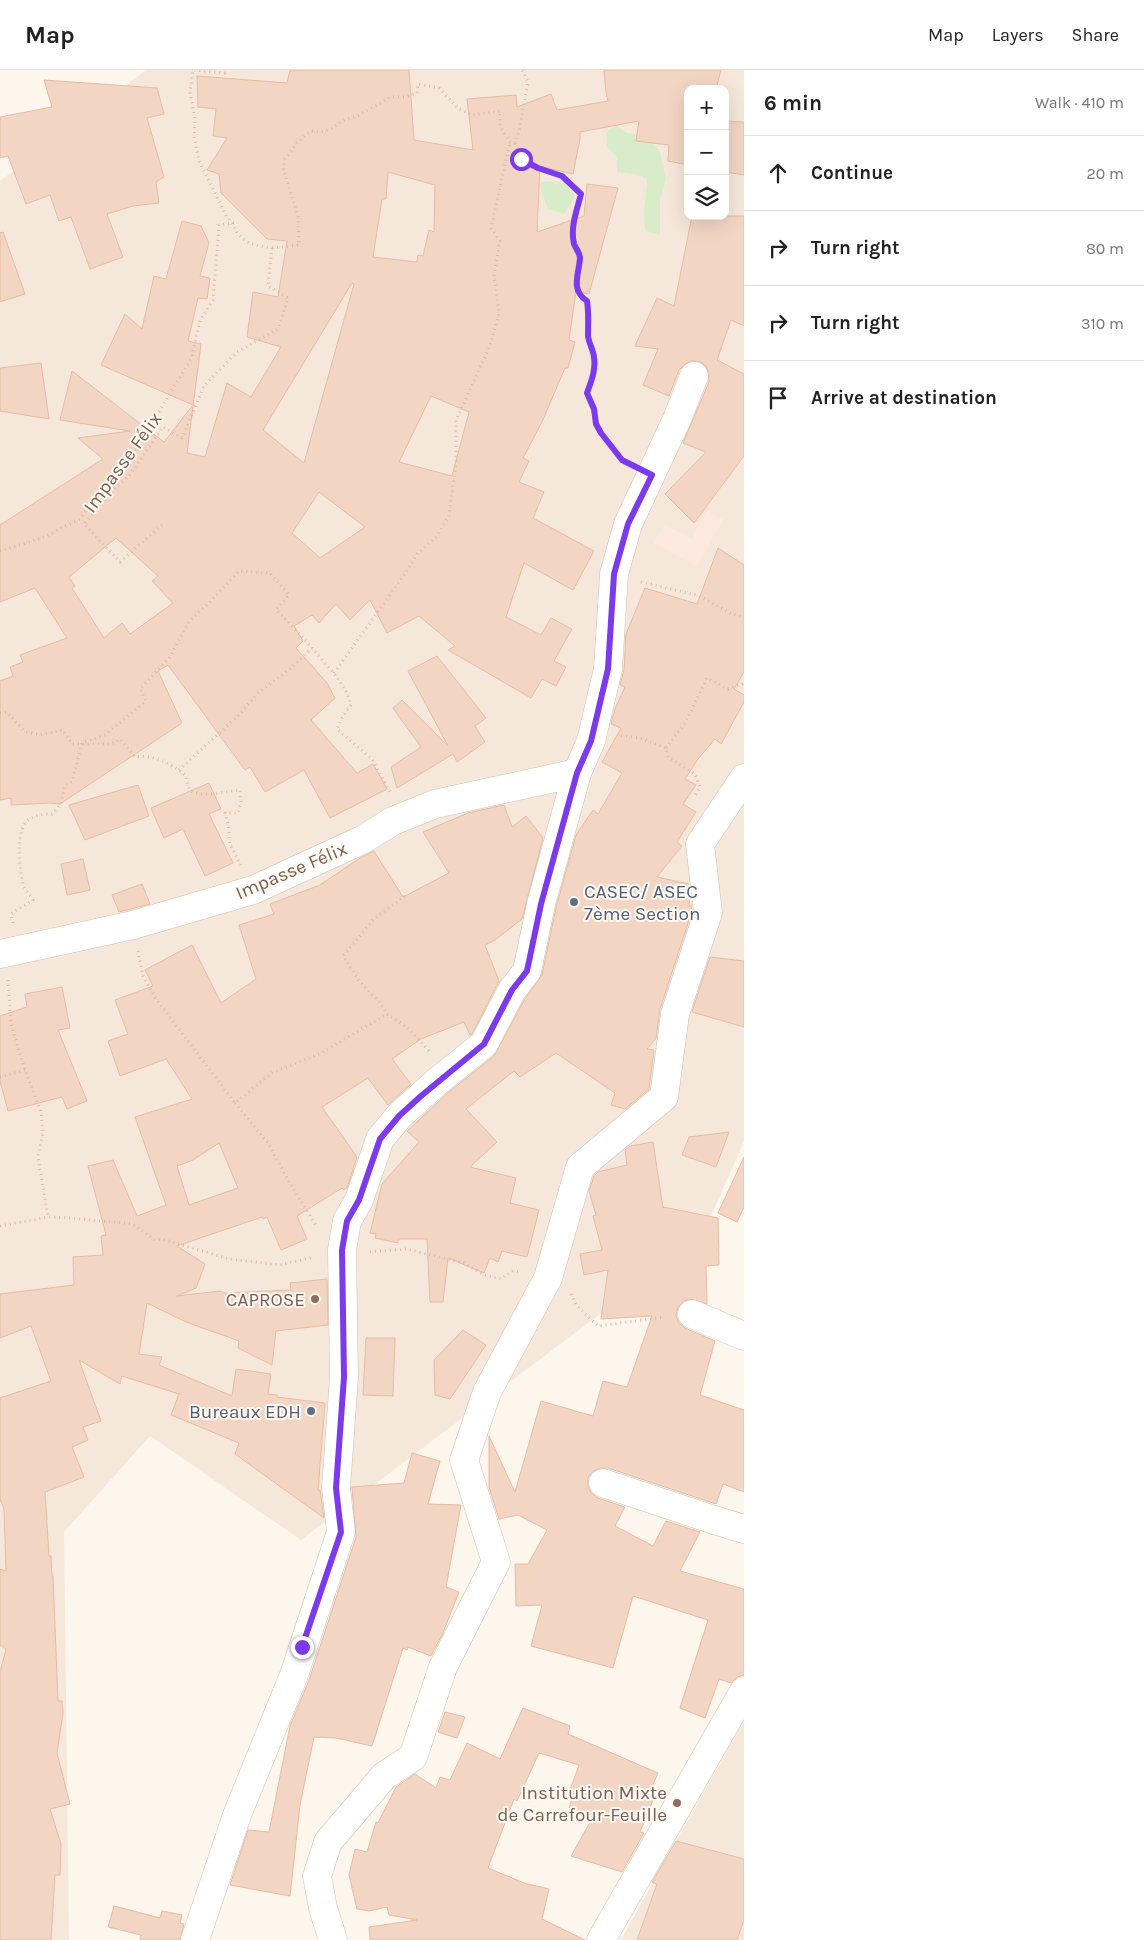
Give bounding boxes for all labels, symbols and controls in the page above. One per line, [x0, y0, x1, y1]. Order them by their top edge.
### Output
text: Map [25, 21, 75, 49]
text: Map [928, 24, 964, 46]
text: Layers [992, 24, 1044, 46]
text: Share [1072, 24, 1119, 46]
map controls [684, 85, 729, 220]
button: + [684, 85, 729, 130]
text: 6 min [764, 91, 822, 115]
text: Walk · 410 m [1035, 93, 1124, 112]
button: − [684, 130, 729, 175]
route start [510, 148, 533, 171]
icon: ahead [764, 159, 792, 187]
text: Continue [811, 162, 893, 184]
text: 20 m [1086, 164, 1124, 183]
button: layers [684, 175, 729, 220]
icon: right [764, 234, 792, 262]
text: Turn right [811, 237, 900, 259]
text: 80 m [1086, 239, 1124, 258]
icon: right [764, 309, 792, 337]
text: Turn right [811, 312, 900, 334]
text: 310 m [1081, 314, 1124, 333]
icon: arrive [764, 384, 792, 412]
text: Arrive at destination [811, 387, 997, 409]
street label: Impasse Félix [79, 408, 167, 517]
street label: Impasse Félix [232, 837, 351, 904]
place label: CASEC/ ASEC 7ème Section [584, 881, 700, 925]
marker: CASEC/ ASEC 7ème Section [568, 896, 580, 908]
place label: CAPROSE [226, 1289, 305, 1311]
marker: CAPROSE [309, 1293, 321, 1305]
place label: Bureaux EDH [189, 1401, 301, 1423]
marker: Bureaux EDH [305, 1405, 317, 1417]
route end [291, 1636, 314, 1659]
place label: Institution Mixte de Carrefour-Feuille [497, 1782, 667, 1826]
marker: Institution Mixte de Carrefour-Feuille [671, 1797, 683, 1809]

